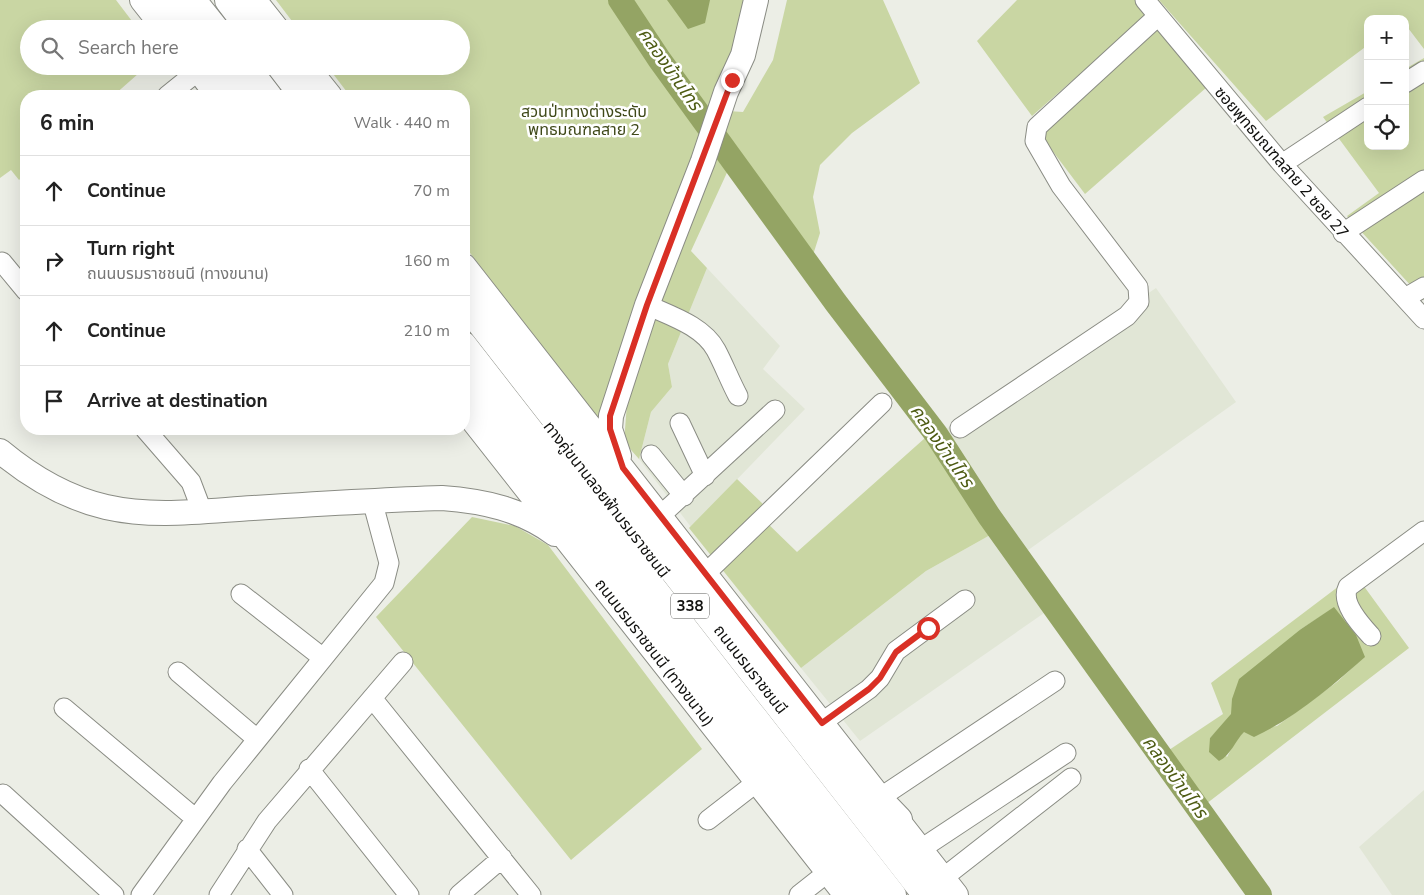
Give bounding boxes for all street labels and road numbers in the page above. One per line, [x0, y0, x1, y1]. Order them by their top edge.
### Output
street label: ซอยพุทธมณฑลสาย 2 ซอย 27 [1209, 82, 1353, 243]
street label: ทางคู่ขนานลอยฟ้าบรมราชชนนี [538, 417, 674, 583]
street label: ถนนบรมราชชนนี (ทางขนาน) [590, 574, 719, 731]
road number: 338 [671, 594, 709, 618]
street label: ถนนบรมราชชนนี [708, 620, 792, 719]

